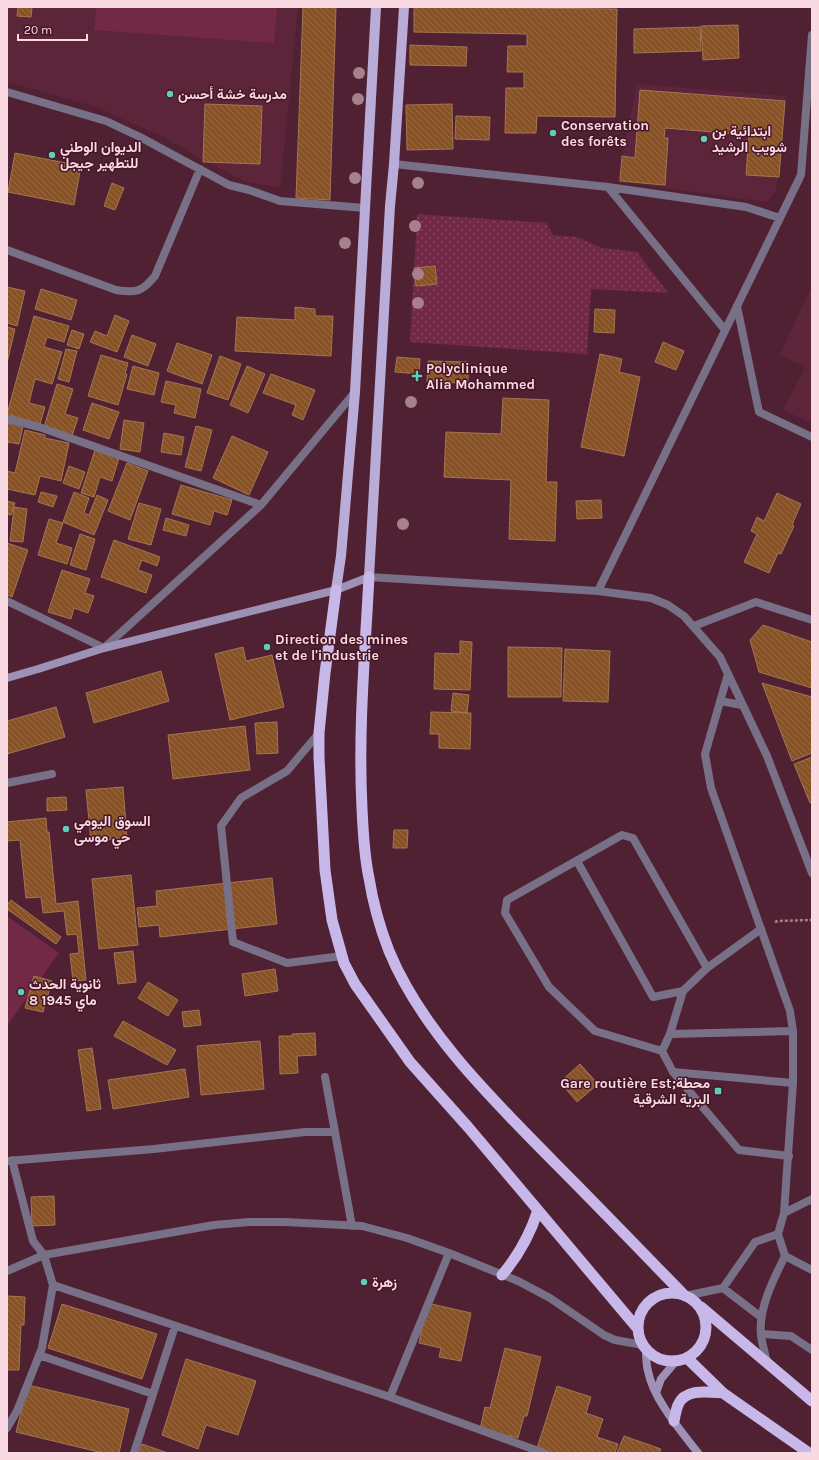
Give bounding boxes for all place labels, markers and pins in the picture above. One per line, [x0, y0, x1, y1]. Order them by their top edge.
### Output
place label: مدرسة خشة أحسن [178, 86, 287, 103]
marker: مدرسة خشة أحسن [165, 89, 175, 99]
place label: Conservation des forêts [561, 117, 649, 150]
place label: ابتدائية بن شويب الرشيد [712, 123, 787, 156]
marker: Conservation des forêts [548, 128, 558, 138]
marker: ابتدائية بن شويب الرشيد [699, 134, 709, 144]
place label: الديوان الوطني للتطهير جيجل [60, 139, 141, 172]
marker: الديوان الوطني للتطهير جيجل [47, 150, 57, 160]
place label: Polyclinique Alia Mohammed [426, 360, 535, 393]
marker: Polyclinique Alia Mohammed [411, 370, 423, 382]
place label: Direction des mines et de l'industrie [275, 631, 408, 664]
marker: Direction des mines et de l'industrie [262, 642, 272, 652]
place label: السوق اليومي حي موسى [74, 813, 151, 849]
marker: السوق اليومي حي موسى [61, 824, 71, 834]
place label: ثانوية الحدث 8 ماي 1945 [29, 976, 101, 1012]
marker: ثانوية الحدث 8 ماي 1945 [16, 987, 26, 997]
place label: Gare routière Est;محطة البرية الشرقية [560, 1075, 710, 1108]
marker: Gare routière Est;محطة البرية الشرقية [713, 1086, 723, 1096]
place label: زهرة [372, 1274, 397, 1291]
marker: زهرة [359, 1277, 369, 1287]

